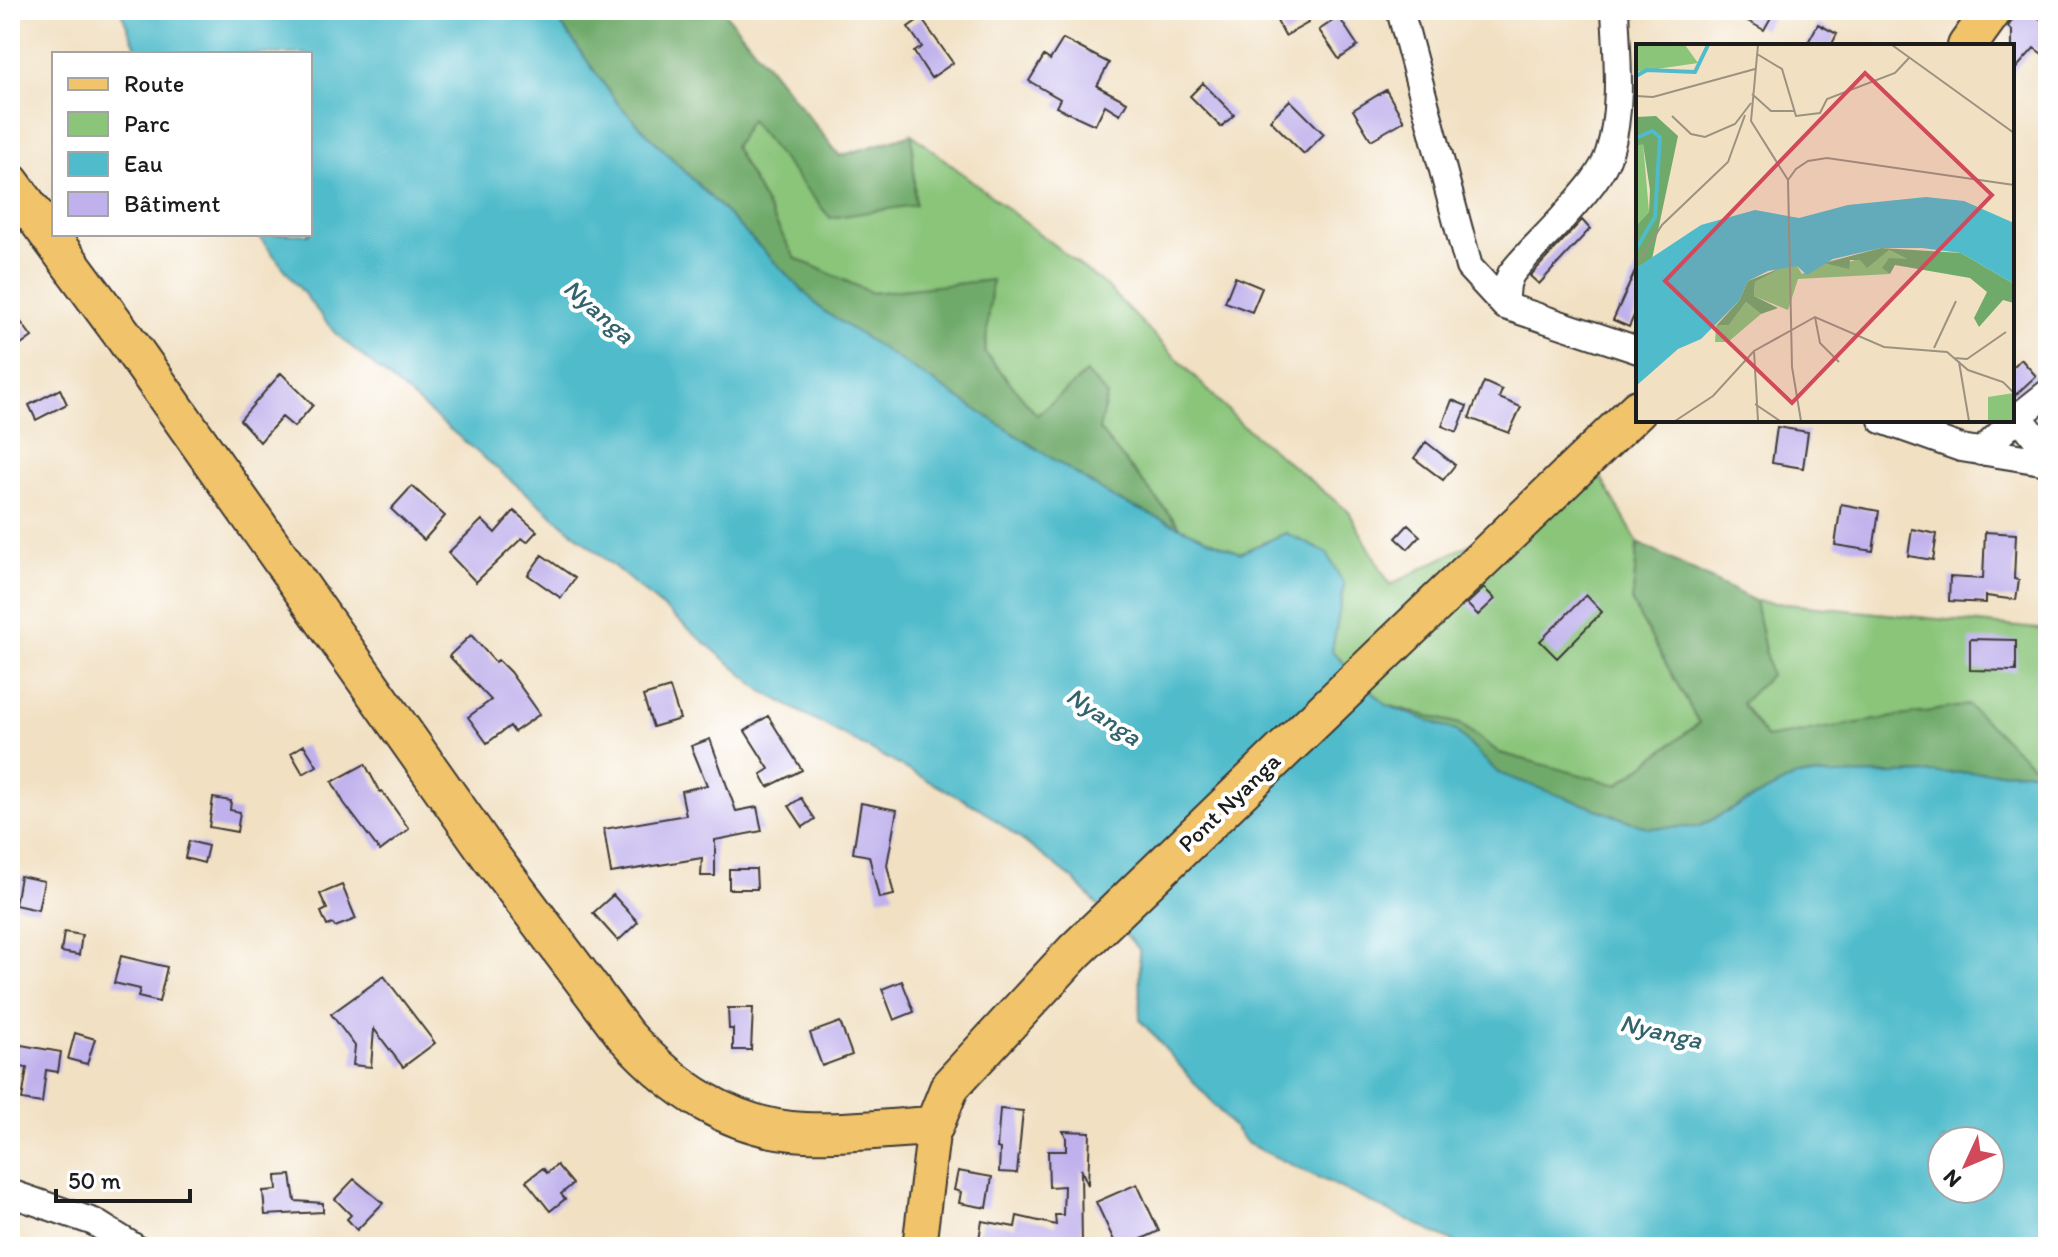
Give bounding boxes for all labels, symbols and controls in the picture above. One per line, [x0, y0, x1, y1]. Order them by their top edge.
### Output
inset map [1636, 44, 2014, 422]
legend [52, 52, 312, 236]
text: Route [124, 69, 184, 98]
text: Parc [124, 109, 170, 138]
text: Eau [124, 149, 163, 178]
text: Bâtiment [124, 189, 220, 218]
water label: Nyanga [557, 272, 642, 351]
water label: Nyanga [1061, 679, 1148, 753]
street label: Pont Nyanga [1172, 746, 1286, 858]
water label: Nyanga [1617, 1006, 1706, 1056]
north arrow [1926, 1125, 2006, 1205]
scale bar [56, 1153, 190, 1203]
text: N [1937, 1164, 1967, 1193]
text: 50 m [68, 1166, 121, 1195]

